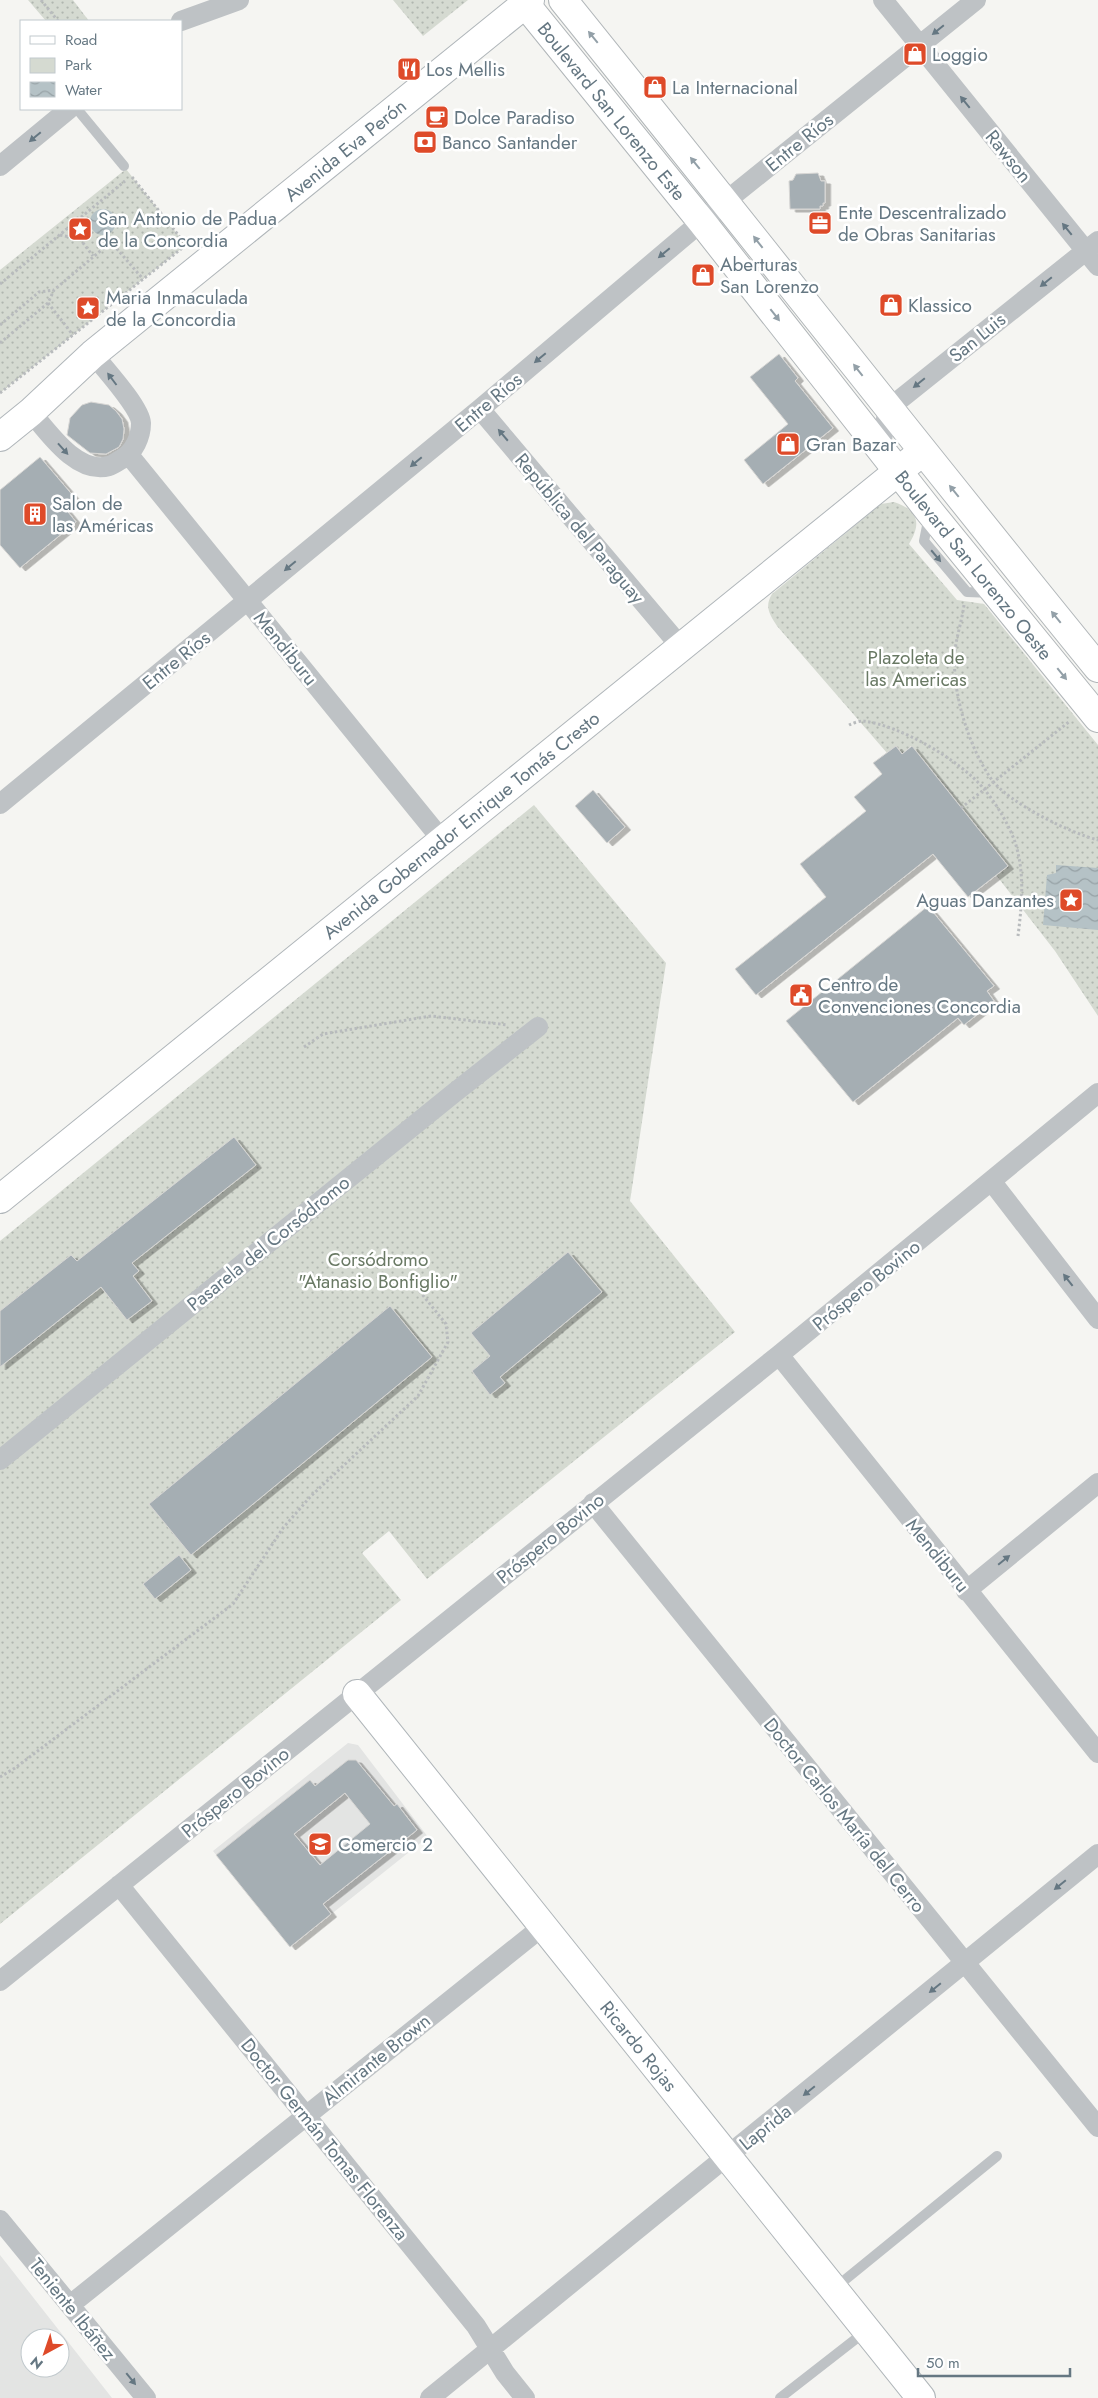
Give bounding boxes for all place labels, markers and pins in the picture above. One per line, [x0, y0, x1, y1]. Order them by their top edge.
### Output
shop icon: Loggio [902, 41, 928, 67]
place label: Loggio [932, 41, 988, 68]
restaurant icon: Los Mellis [396, 56, 422, 82]
place label: Los Mellis [426, 56, 505, 83]
shop icon: La Internacional [642, 74, 668, 100]
place label: La Internacional [672, 74, 798, 101]
cafe icon: Dolce Paradiso [424, 104, 450, 130]
place label: Dolce Paradiso [454, 104, 575, 131]
bank icon: Banco Santander [412, 129, 438, 155]
place label: Banco Santander [442, 129, 578, 156]
place label: Ente Descentralizado de Obras Sanitarias [838, 199, 1006, 248]
place label: San Antonio de Padua de la Concordia [98, 205, 277, 254]
office icon: Ente Descentralizado de Obras Sanitarias [807, 210, 833, 236]
place icon: San Antonio de Padua de la Concordia [67, 216, 93, 242]
place label: Aberturas San Lorenzo [720, 251, 819, 300]
shop icon: Aberturas San Lorenzo [690, 262, 716, 288]
place label: Maria Inmaculada de la Concordia [106, 284, 248, 333]
shop icon: Klassico [878, 292, 904, 318]
place label: Klassico [908, 292, 972, 319]
place icon: Maria Inmaculada de la Concordia [75, 295, 101, 321]
shop icon: Gran Bazar [775, 431, 801, 457]
place label: Gran Bazar [806, 431, 897, 458]
place label: Salon de las Américas [52, 490, 154, 539]
building icon: Salon de las Américas [22, 501, 48, 527]
place label: Aguas Danzantes [916, 887, 1054, 914]
place icon: Aguas Danzantes [1058, 887, 1084, 913]
place label: Centro de Convenciones Concordia [818, 971, 1021, 1020]
public building icon: Centro de Convenciones Concordia [788, 982, 814, 1008]
school or university icon: Comercio 2 [307, 1831, 333, 1857]
place label: Comercio 2 [338, 1831, 433, 1858]

